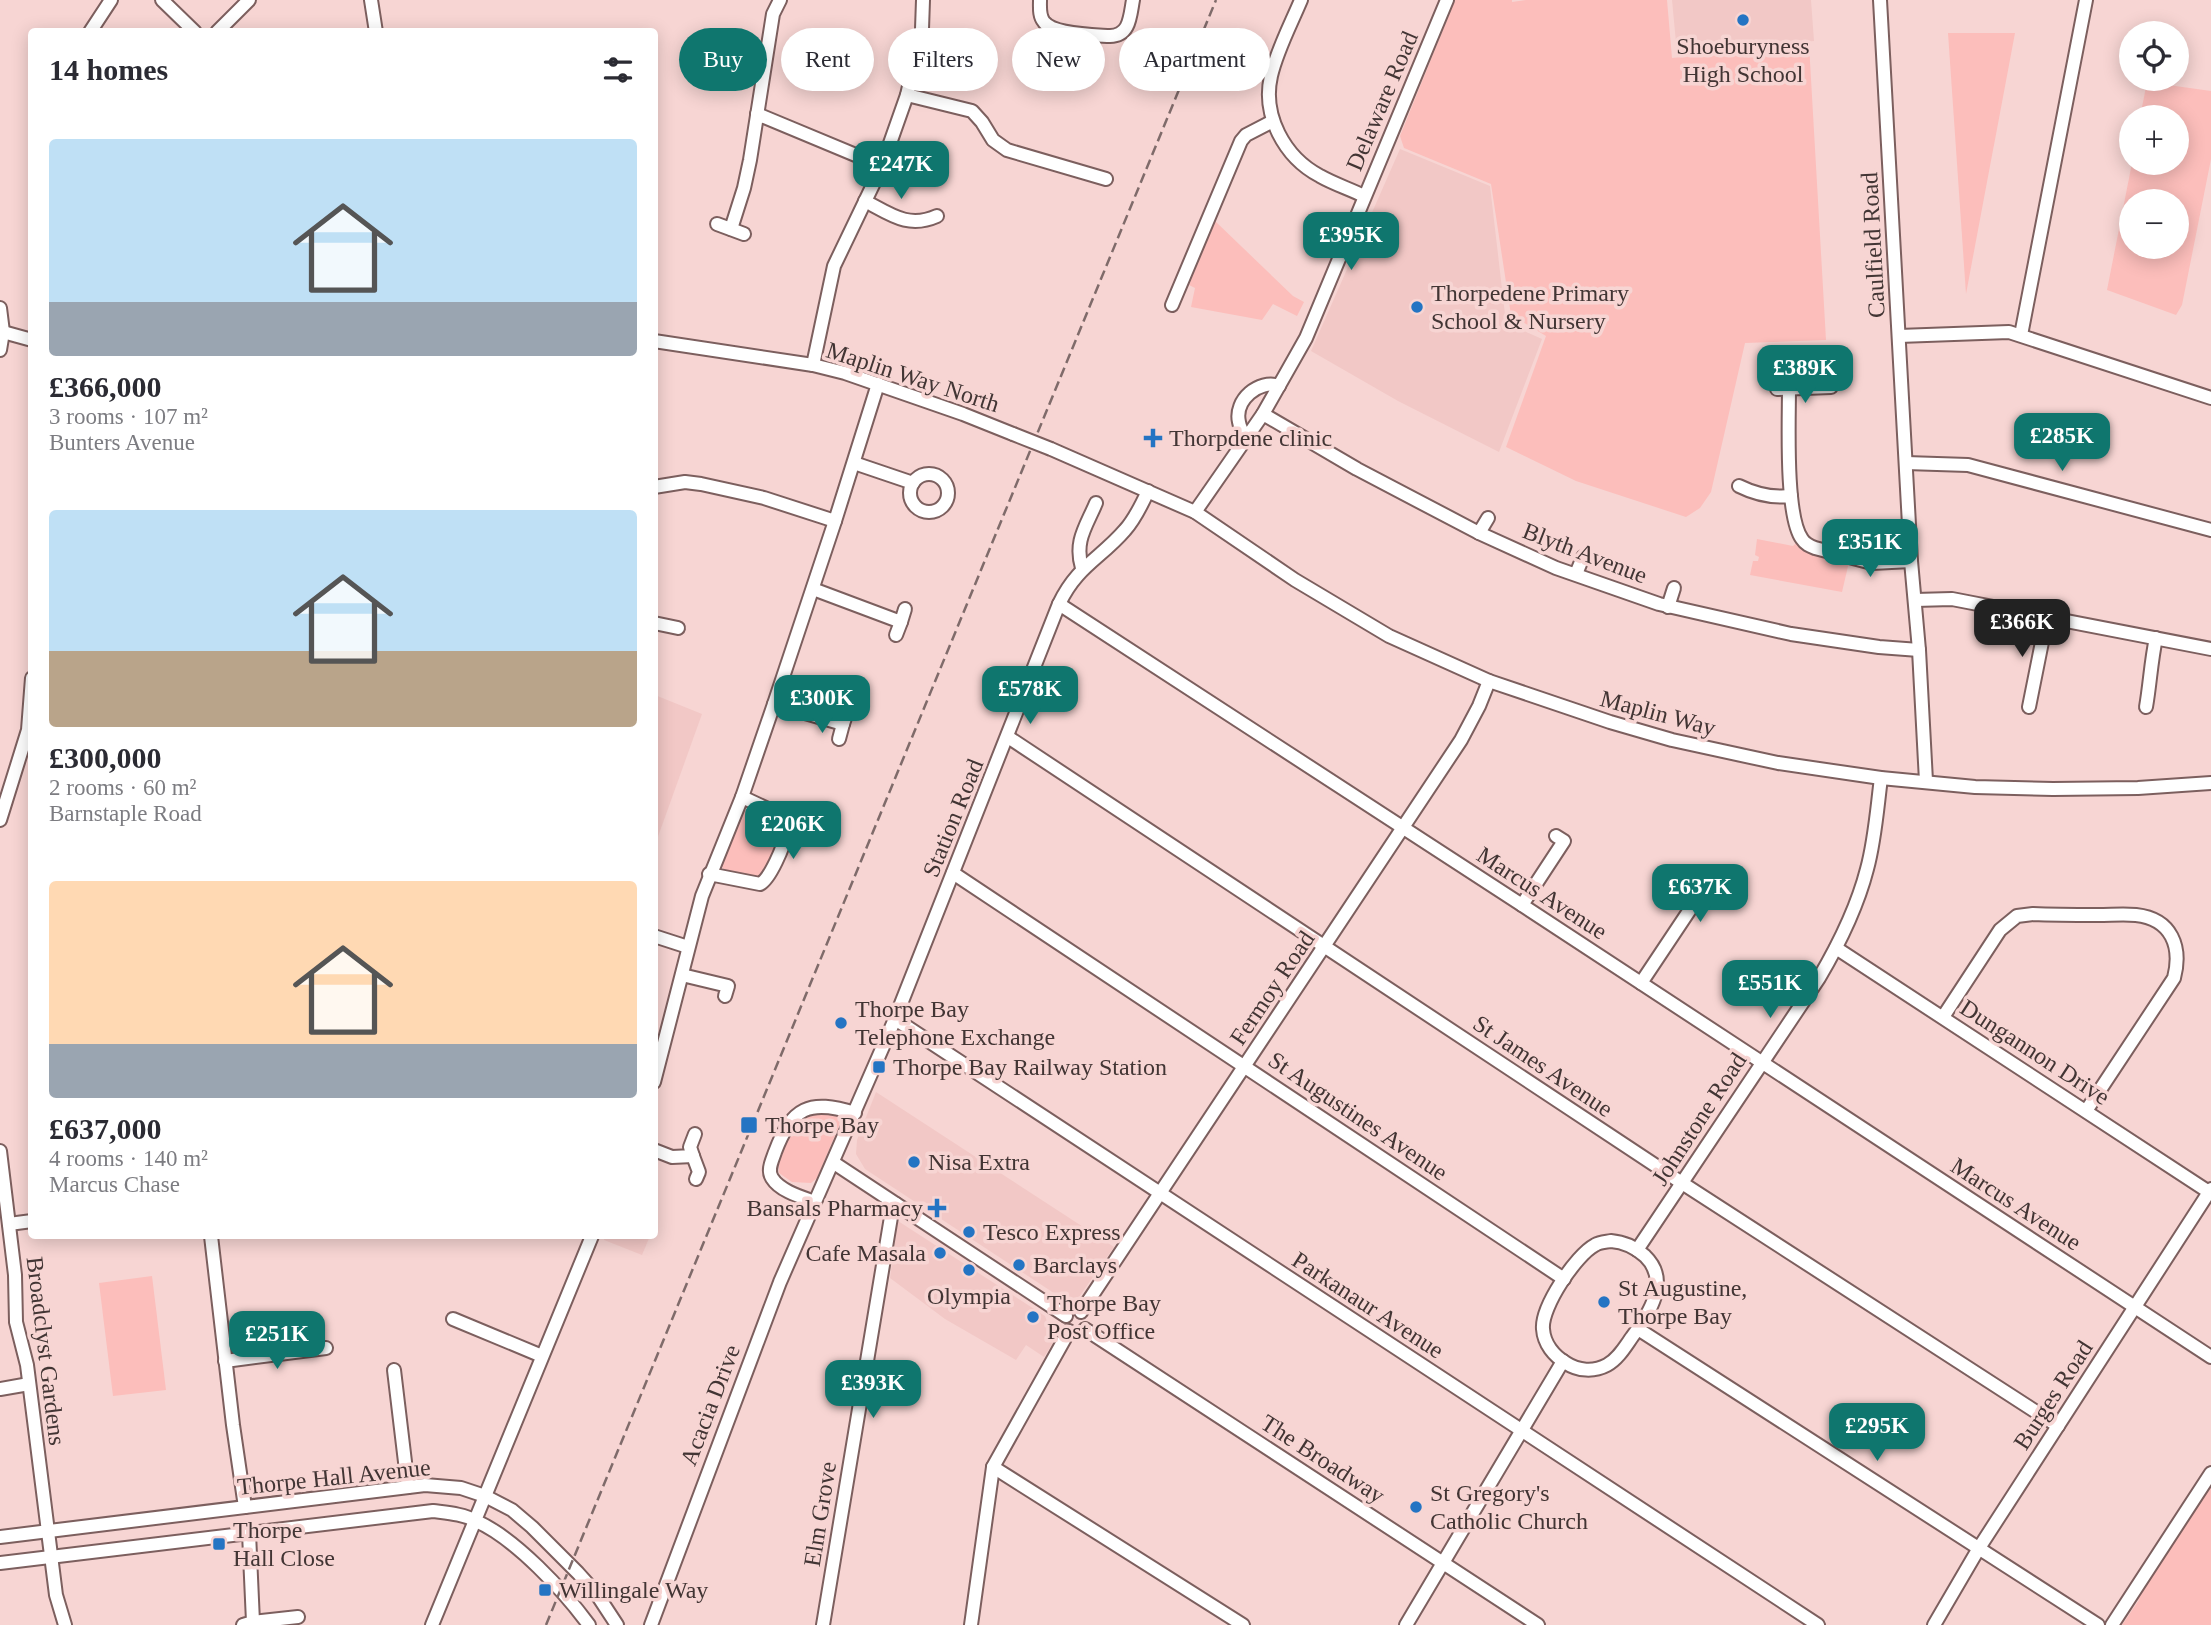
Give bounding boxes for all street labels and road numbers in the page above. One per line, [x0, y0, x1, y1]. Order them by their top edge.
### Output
street label: Delaware Road [1341, 28, 1423, 174]
street label: Caulfield Road [1856, 171, 1890, 319]
street label: Maplin Way North [823, 337, 1003, 417]
street label: Blyth Avenue [1519, 517, 1651, 589]
street label: Maplin Way [1598, 685, 1718, 741]
street label: Station Road [918, 755, 988, 881]
street label: Marcus Avenue [1472, 841, 1612, 945]
street label: Fermoy Road [1225, 926, 1319, 1050]
street label: Dungannon Drive [1956, 994, 2114, 1110]
street label: St James Avenue [1468, 1010, 1618, 1122]
street label: St Augustines Avenue [1264, 1046, 1452, 1186]
street label: Johnstone Road [1647, 1048, 1751, 1190]
street label: Marcus Avenue [1946, 1152, 2086, 1256]
street label: Parkanaur Avenue [1288, 1246, 1448, 1364]
street label: Broadclyst Gardens [22, 1255, 70, 1447]
street label: Burges Road [2008, 1336, 2098, 1454]
street label: Acacia Drive [675, 1341, 745, 1469]
street label: The Broadway [1256, 1409, 1390, 1509]
street label: Thorpe Hall Avenue [236, 1454, 432, 1500]
street label: Elm Grove [799, 1460, 841, 1568]

